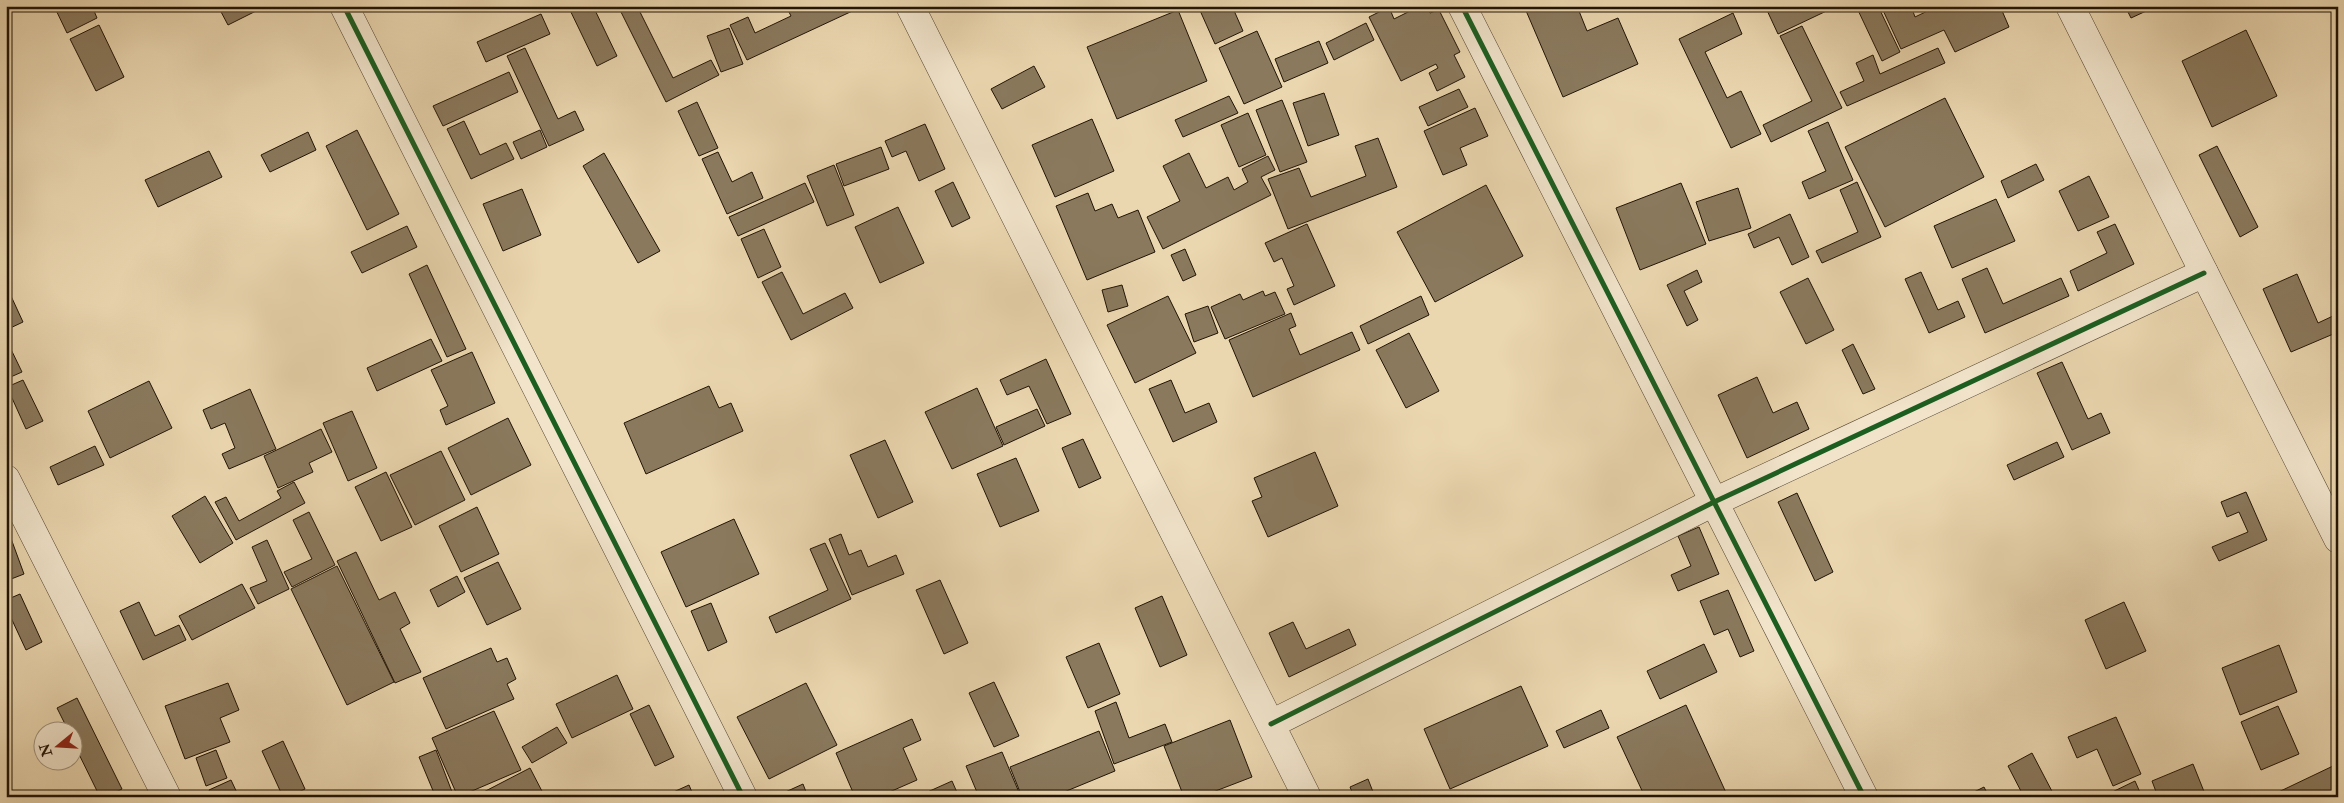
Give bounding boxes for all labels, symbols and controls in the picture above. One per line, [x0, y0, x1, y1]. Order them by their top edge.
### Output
north arrow [32, 720, 82, 770]
text: N [36, 741, 56, 759]

